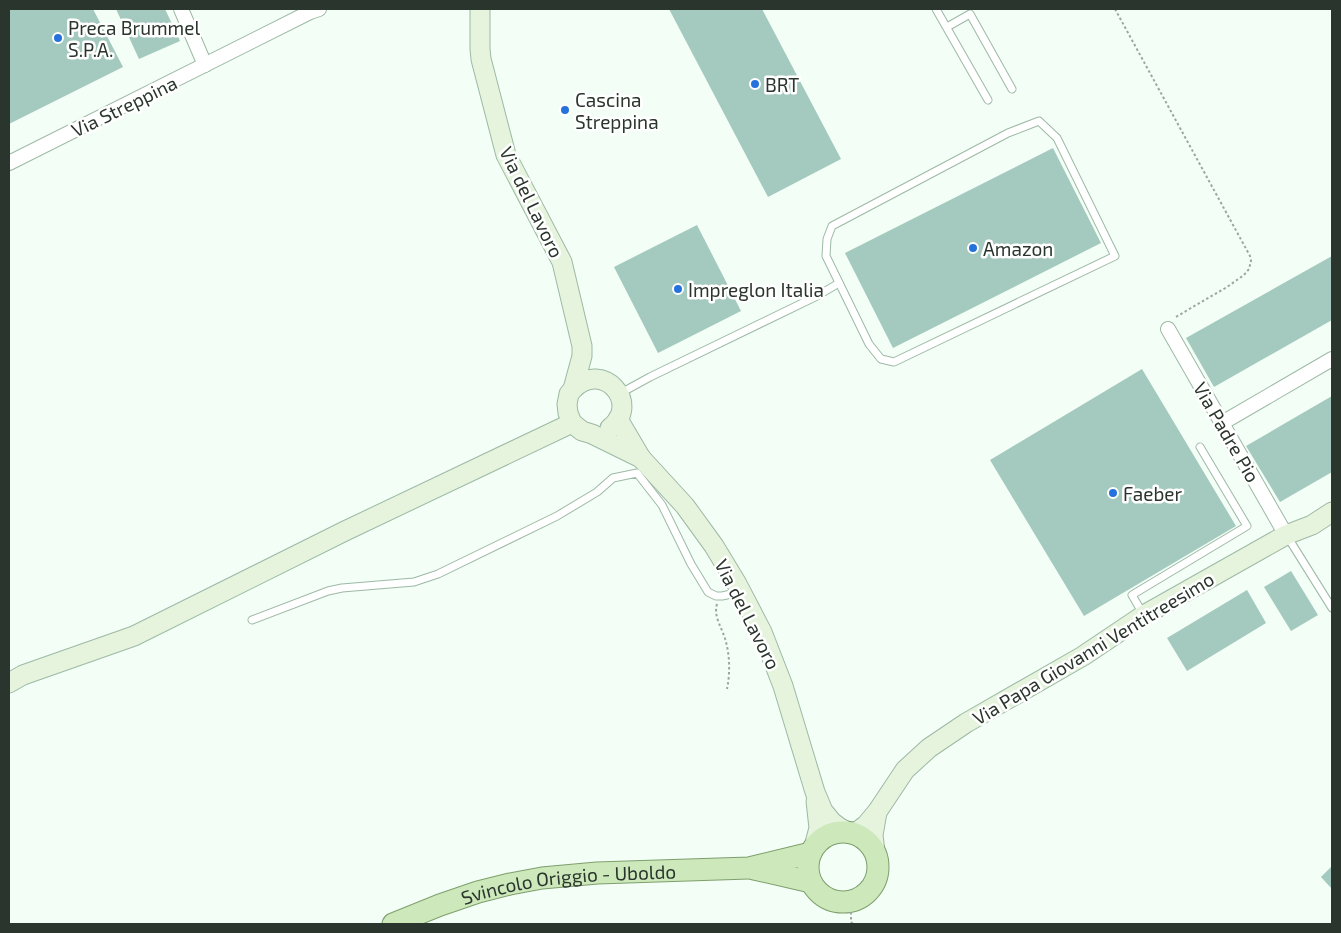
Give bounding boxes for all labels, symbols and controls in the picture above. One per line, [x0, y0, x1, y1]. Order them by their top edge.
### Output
place label: Preca Brummel S.P.A. [68, 16, 200, 61]
marker: Preca Brummel S.P.A. [52, 32, 64, 44]
street label: Via Streppina [67, 71, 181, 141]
place label: BRT [765, 73, 799, 96]
marker: BRT [749, 78, 761, 90]
place label: Cascina Streppina [575, 88, 659, 133]
marker: Cascina Streppina [559, 104, 571, 116]
street label: Via del Lavoro [495, 143, 569, 261]
place label: Amazon [983, 237, 1053, 260]
marker: Amazon [967, 242, 979, 254]
place label: Impreglon Italia [688, 278, 824, 301]
marker: Impreglon Italia [672, 283, 684, 295]
street label: Via Padre Pio [1189, 378, 1265, 486]
place label: Faeber [1123, 482, 1182, 505]
marker: Faeber [1107, 487, 1119, 499]
street label: Via del Lavoro [710, 555, 786, 673]
street label: Via Papa Giovanni Ventitreesimo [968, 567, 1218, 729]
street label: Svincolo Origgio - Uboldo [458, 859, 676, 909]

